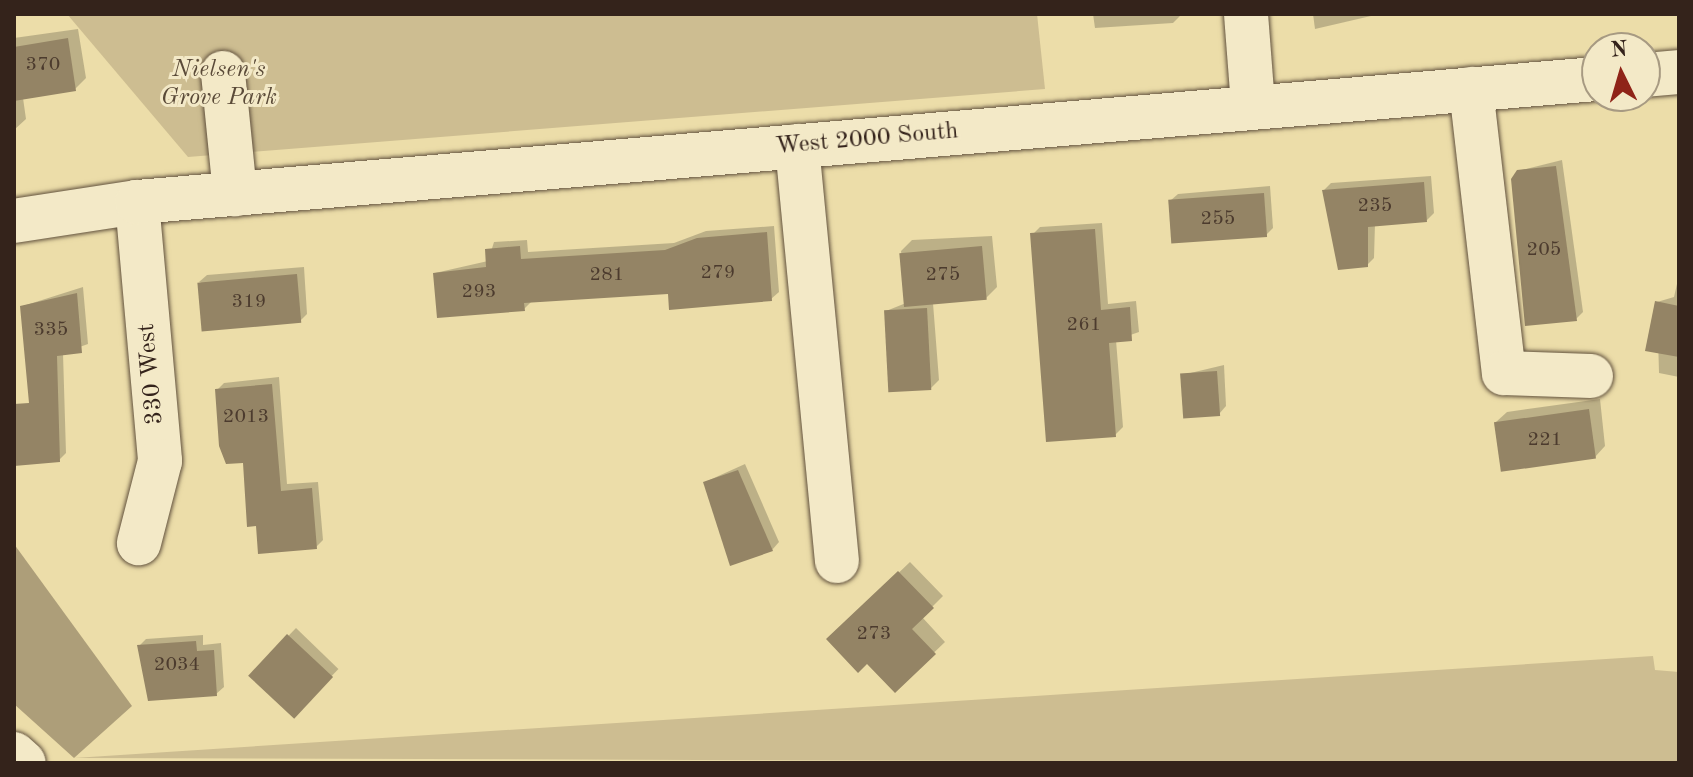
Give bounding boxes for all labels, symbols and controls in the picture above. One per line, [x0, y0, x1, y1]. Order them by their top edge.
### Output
north arrow [1581, 32, 1661, 112]
text: N [1610, 38, 1628, 62]
house number: 370 [26, 53, 60, 77]
park label: Nielsen's Grove Park [161, 57, 277, 113]
street label: West 2000 South [774, 118, 960, 162]
house number: 235 [1358, 194, 1392, 218]
house number: 255 [1201, 207, 1235, 231]
house number: 205 [1527, 238, 1561, 262]
house number: 279 [701, 261, 735, 285]
house number: 281 [590, 263, 624, 287]
house number: 275 [926, 263, 960, 287]
house number: 293 [462, 280, 496, 304]
house number: 319 [232, 290, 266, 314]
house number: 261 [1067, 313, 1101, 337]
house number: 335 [34, 318, 68, 342]
street label: 330 West [133, 322, 171, 426]
house number: 2013 [223, 405, 269, 429]
house number: 221 [1528, 428, 1562, 452]
house number: 273 [857, 622, 891, 646]
house number: 2034 [154, 653, 200, 677]

